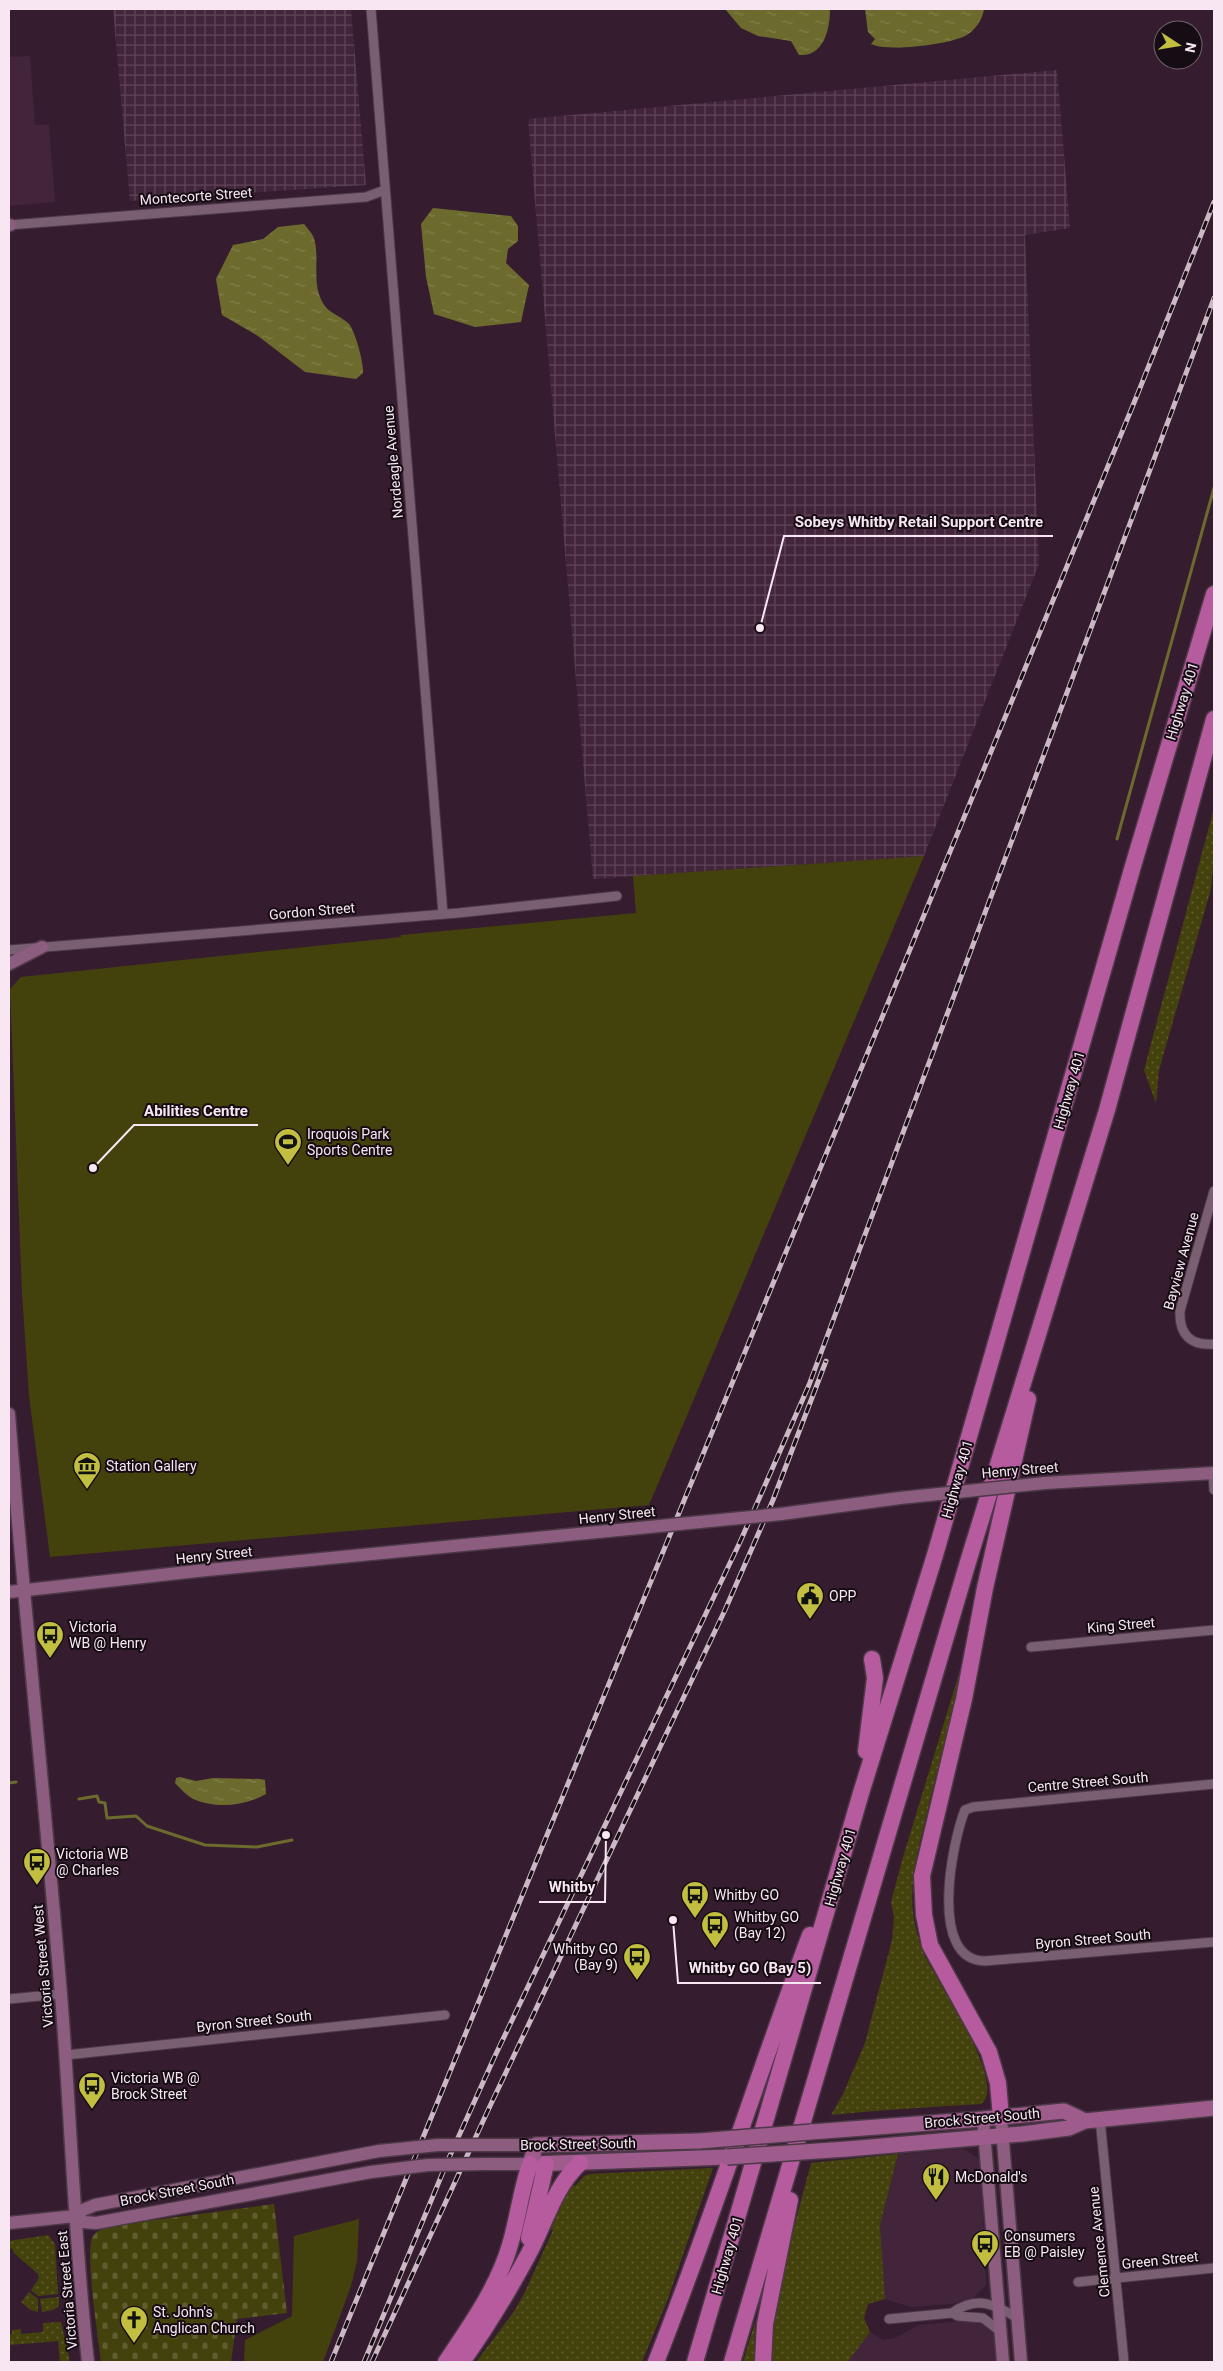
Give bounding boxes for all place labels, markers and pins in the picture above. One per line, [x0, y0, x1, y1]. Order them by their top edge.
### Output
callout: Sobeys Whitby Retail Support Centre [784, 506, 1053, 536]
callout: Abilities Centre [134, 1095, 258, 1125]
place label: Iroquois Park Sports Centre [307, 1126, 392, 1158]
sports icon: Iroquois Park Sports Centre [273, 1127, 303, 1166]
museum icon: Station Gallery [72, 1451, 102, 1490]
place label: Station Gallery [106, 1458, 197, 1474]
public building icon: OPP [795, 1581, 825, 1620]
place label: OPP [829, 1588, 856, 1604]
place label: Victoria WB @ Henry [69, 1619, 147, 1651]
bus stop icon: Victoria WB @ Henry [35, 1620, 65, 1659]
place label: Victoria WB @ Charles [56, 1846, 128, 1878]
bus stop icon: Victoria WB @ Charles [22, 1847, 52, 1886]
callout: Whitby [539, 1872, 605, 1902]
bus stop icon: Whitby GO [680, 1880, 710, 1919]
place label: Whitby GO [714, 1887, 779, 1903]
place label: Whitby GO (Bay 12) [734, 1909, 799, 1942]
bus stop icon: Whitby GO (Bay 12) [700, 1910, 730, 1949]
place label: Whitby GO (Bay 9) [553, 1941, 618, 1974]
bus stop icon: Whitby GO (Bay 9) [622, 1942, 652, 1981]
callout: Whitby GO (Bay 5) [678, 1953, 821, 1983]
place label: Victoria WB @ Brock Street [111, 2070, 200, 2102]
bus stop icon: Victoria WB @ Brock Street [77, 2071, 107, 2110]
restaurant icon: McDonald's [921, 2162, 951, 2201]
place label: McDonald's [955, 2169, 1028, 2185]
place label: Consumers EB @ Paisley [1004, 2228, 1085, 2260]
bus stop icon: Consumers EB @ Paisley [970, 2229, 1000, 2268]
place label: St. John's Anglican Church [153, 2304, 255, 2336]
church icon: St. John's Anglican Church [119, 2305, 149, 2344]

